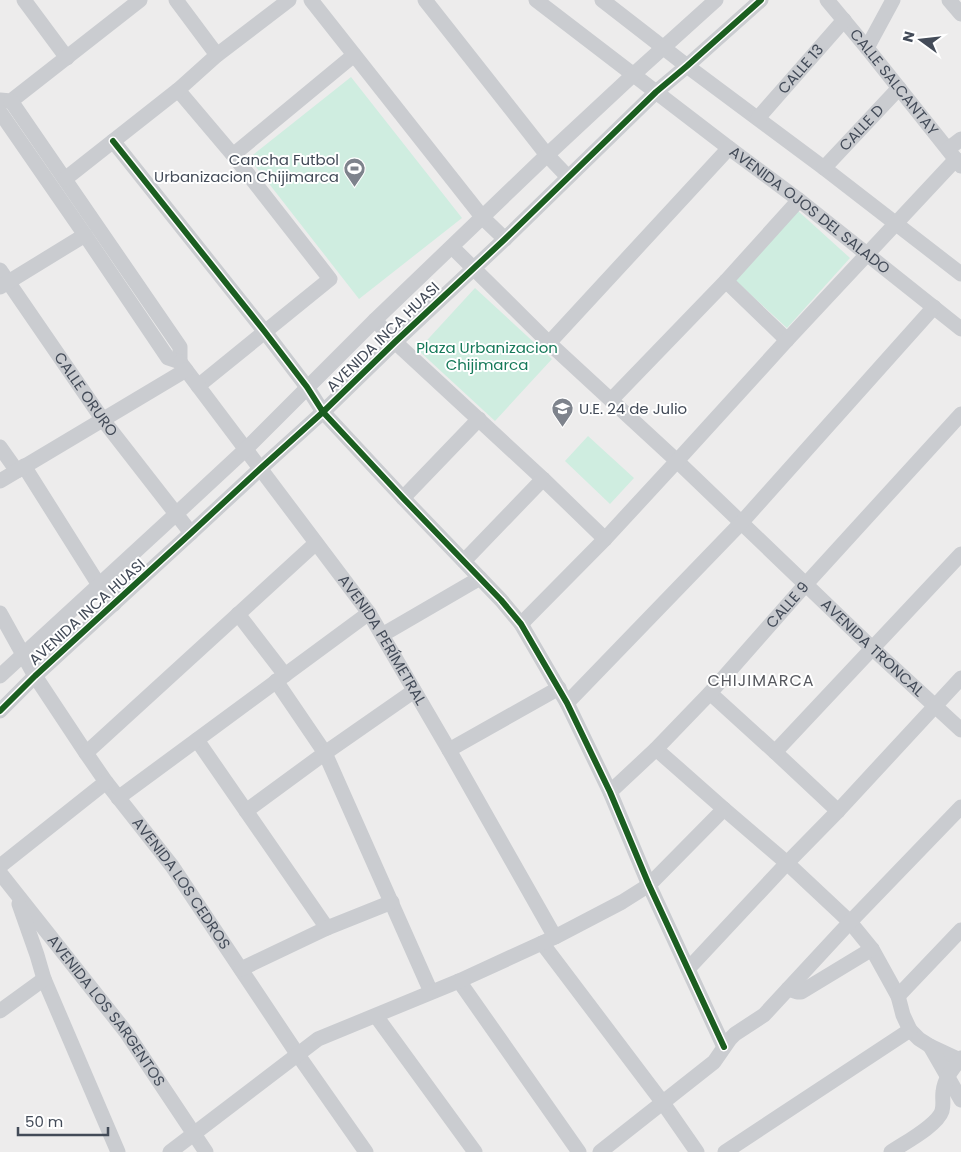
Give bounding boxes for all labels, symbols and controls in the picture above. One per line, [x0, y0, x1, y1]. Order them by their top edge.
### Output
north arrow [896, 15, 946, 65]
street label: CALLE SALCANTAY [846, 26, 942, 140]
street label: CALLE 13 [773, 39, 828, 98]
street label: CALLE D [834, 100, 888, 156]
street label: AVENIDA OJOS DEL SALADO [725, 141, 895, 279]
place label: Cancha Futbol Urbanizacion Chijimarca [154, 149, 339, 187]
sports icon: Cancha Futbol Urbanizacion Chijimarca [343, 157, 367, 188]
street label: AVENIDA INCA HUASI [321, 277, 444, 396]
park label: Plaza Urbanizacion Chijimarca [416, 337, 558, 375]
street label: CALLE ORURO [49, 348, 123, 441]
school or university icon: U.E. 24 de Julio [551, 397, 575, 428]
place label: U.E. 24 de Julio [579, 398, 687, 419]
street label: AVENIDA INCA HUASI [24, 554, 149, 670]
street label: AVENIDA PERÍMETRAL [334, 570, 432, 709]
street label: CALLE 9 [761, 577, 813, 633]
street label: AVENIDA TRONCAL [817, 594, 930, 702]
district label: CHIJIMARCA [707, 669, 815, 692]
street label: AVENIDA LOS CEDROS [127, 813, 236, 953]
street label: AVENIDA LOS SARGENTOS [43, 930, 170, 1090]
scale bar [18, 1104, 108, 1136]
text: 50 m [25, 1111, 63, 1132]

